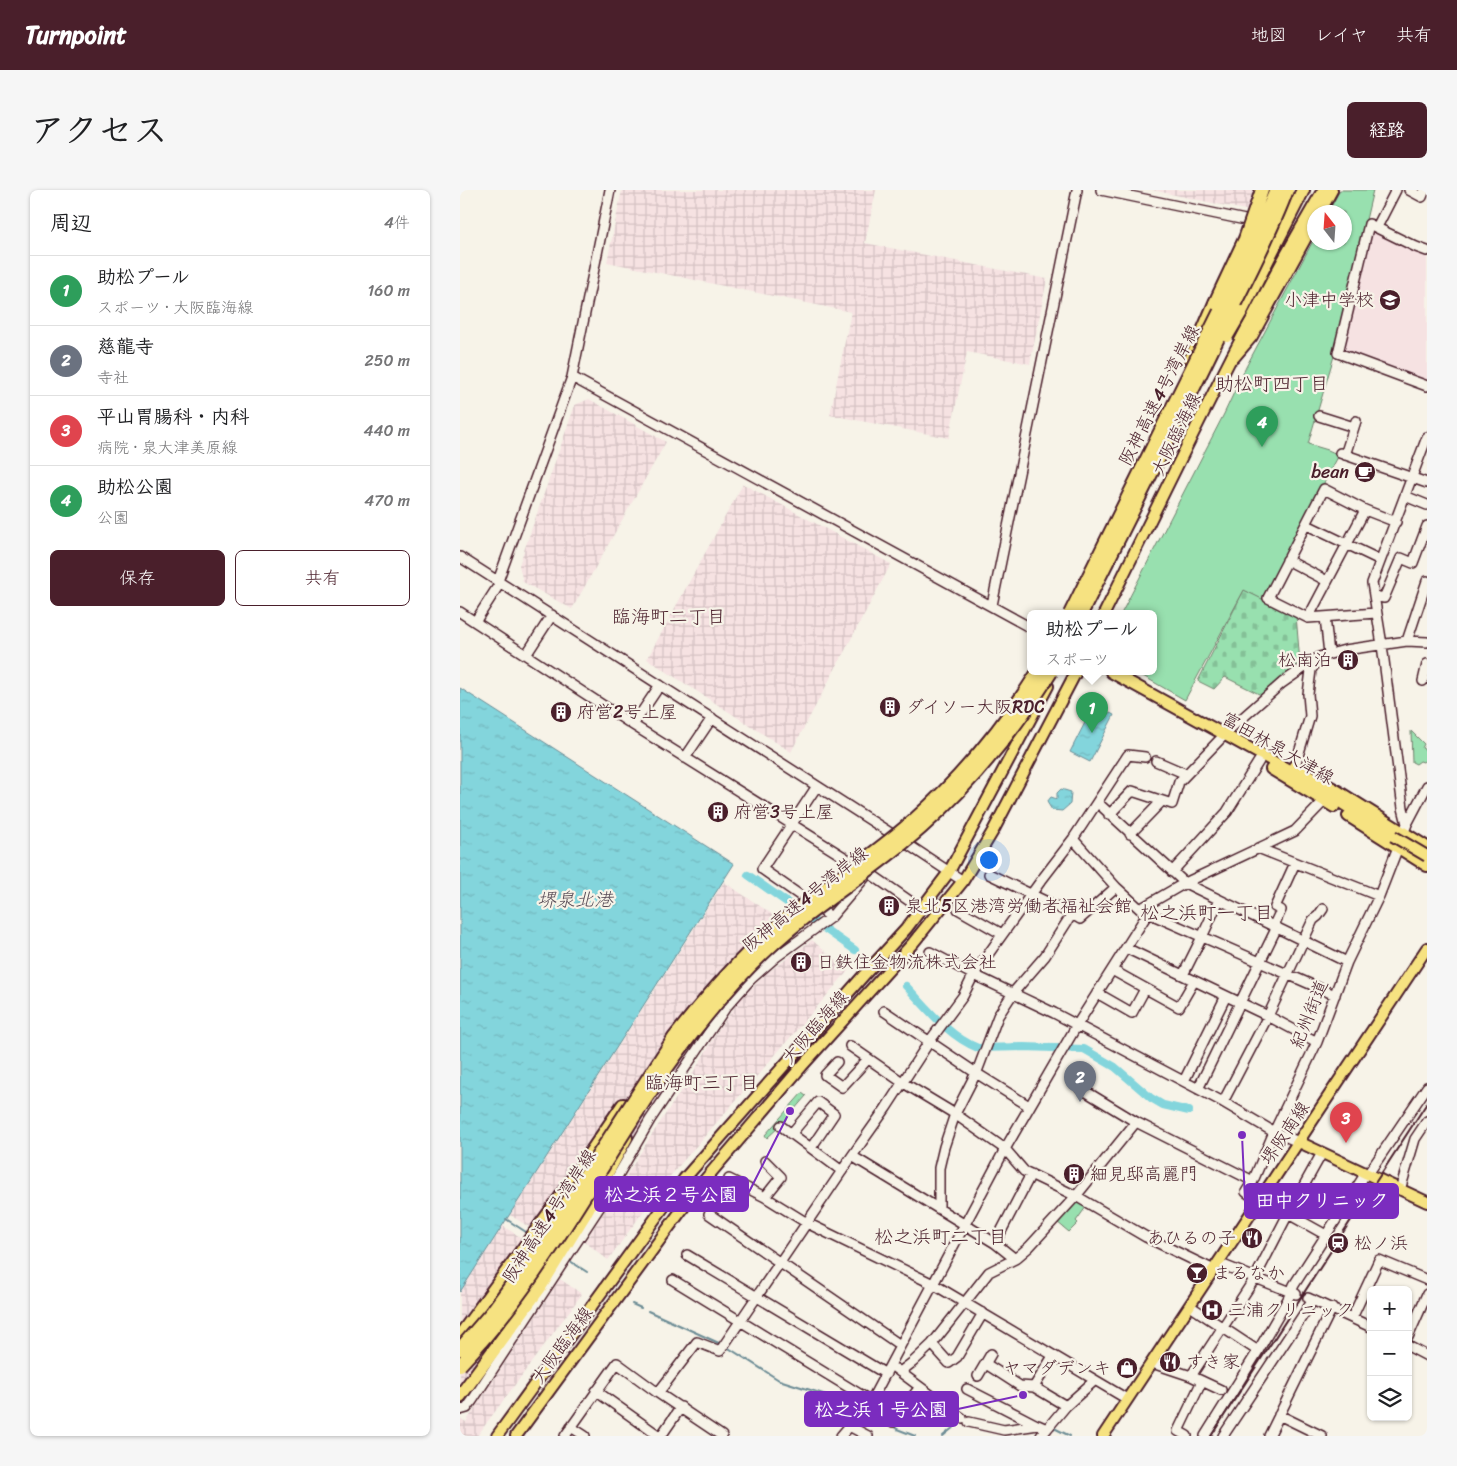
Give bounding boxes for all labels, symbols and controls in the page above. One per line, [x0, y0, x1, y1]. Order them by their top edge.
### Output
text: Turnpoint [25, 14, 127, 56]
text: 地図 [1251, 19, 1287, 51]
text: レイヤ [1315, 19, 1368, 51]
text: 共有 [1396, 19, 1432, 51]
text: アクセス [30, 99, 168, 161]
button: 経路 [1347, 102, 1427, 158]
text: 周辺 [50, 204, 92, 242]
north arrow [1307, 205, 1352, 250]
text: 4件 [384, 208, 410, 237]
text: 助松プール [97, 260, 190, 293]
text: 1 [63, 276, 69, 305]
text: 160 m [367, 276, 410, 305]
place label: 小津中学校 [1284, 284, 1374, 316]
school or university icon: 小津中学校 [1378, 288, 1402, 312]
text: スポーツ · 大阪臨海線 [97, 293, 253, 322]
street label: 阪神高速4号湾岸線 [1110, 319, 1208, 471]
text: 慈龍寺 [97, 330, 154, 363]
text: 2 [61, 346, 71, 375]
text: 250 m [364, 346, 410, 375]
text: 寺社 [97, 363, 129, 392]
district label: 助松町四丁目 [1215, 367, 1329, 400]
street label: 大阪臨海線 [1142, 387, 1210, 481]
text: 平山胃腸科・内科 [97, 400, 249, 433]
pin: 4 [1246, 406, 1278, 447]
text: 3 [62, 416, 70, 445]
text: 440 m [363, 416, 410, 445]
text: 病院 · 泉大津美原線 [97, 433, 238, 462]
place label: bean [1311, 456, 1349, 488]
cafe icon: bean [1353, 460, 1377, 484]
text: 助松公園 [97, 470, 173, 503]
text: 4 [61, 486, 71, 515]
text: 470 m [364, 486, 410, 515]
text: 公園 [97, 503, 129, 532]
button: 保存 [50, 550, 225, 606]
button: 共有 [235, 550, 410, 606]
district label: 臨海町二丁目 [612, 600, 726, 633]
popup [1027, 610, 1157, 675]
text: 助松プール [1045, 612, 1139, 645]
place label: 松南泊 [1278, 644, 1332, 676]
text: スポーツ [1045, 645, 1109, 674]
building icon: 松南泊 [1336, 648, 1360, 672]
place label: ダイソー大阪RDC [906, 691, 1045, 723]
pin: 1 [1076, 692, 1108, 733]
building icon: ダイソー大阪RDC [878, 695, 902, 719]
place label: 府営2号上屋 [577, 696, 677, 728]
building icon: 府営2号上屋 [549, 700, 573, 724]
street label: 富田林泉大津線 [1215, 703, 1341, 793]
place label: 府営3号上屋 [734, 796, 834, 828]
building icon: 府営3号上屋 [706, 800, 730, 824]
street label: 阪神高速4号湾岸線 [735, 838, 875, 960]
your location [976, 847, 1002, 873]
water label: 堺泉北港 [537, 883, 615, 916]
place label: 泉北5区港湾労働者福祉会館 [905, 890, 1132, 922]
building icon: 泉北5区港湾労働者福祉会館 [877, 894, 901, 918]
district label: 松之浜町一丁目 [1140, 896, 1274, 929]
place label: 日鉄住金物流株式会社 [817, 946, 997, 978]
building icon: 日鉄住金物流株式会社 [789, 950, 813, 974]
street label: 紀州街道 [1281, 975, 1337, 1053]
street label: 大阪臨海線 [773, 983, 857, 1071]
pin: 2 [1064, 1061, 1096, 1102]
district label: 臨海町三丁目 [645, 1066, 759, 1099]
street label: 堺阪南線 [1252, 1094, 1318, 1172]
pin: 3 [1330, 1102, 1362, 1143]
street label: 阪神高速4号湾岸線 [493, 1142, 605, 1290]
place label: 細見邸高麗門 [1090, 1158, 1198, 1190]
building icon: 細見邸高麗門 [1062, 1162, 1086, 1186]
callout: 松之浜２号公園 [595, 1177, 748, 1211]
text: 松之浜２号公園 [604, 1178, 738, 1211]
callout: 田中クリニック [1245, 1184, 1398, 1218]
text: 田中クリニック [1255, 1184, 1389, 1217]
district label: 松之浜町二丁目 [874, 1220, 1008, 1253]
place label: あひるの子 [1147, 1222, 1236, 1254]
restaurant icon: あひるの子 [1240, 1226, 1264, 1250]
place label: 松ノ浜 [1354, 1227, 1408, 1259]
station icon: 松ノ浜 [1326, 1231, 1350, 1255]
place label: まるなか [1213, 1257, 1285, 1289]
bar icon: まるなか [1185, 1261, 1209, 1285]
map controls [1367, 1286, 1412, 1421]
button: + [1367, 1286, 1412, 1331]
place label: 三浦クリニック [1228, 1294, 1354, 1326]
hospital icon: 三浦クリニック [1200, 1298, 1224, 1322]
street label: 大阪臨海線 [523, 1299, 601, 1391]
button: − [1367, 1331, 1412, 1376]
place label: すき家 [1186, 1346, 1240, 1378]
restaurant icon: すき家 [1158, 1350, 1182, 1374]
place label: ヤマダデンキ [1003, 1352, 1111, 1384]
shop icon: ヤマダデンキ [1115, 1356, 1139, 1380]
button: layers [1367, 1376, 1412, 1421]
callout: 松之浜１号公園 [805, 1392, 958, 1426]
text: 松之浜１号公園 [814, 1393, 948, 1426]

